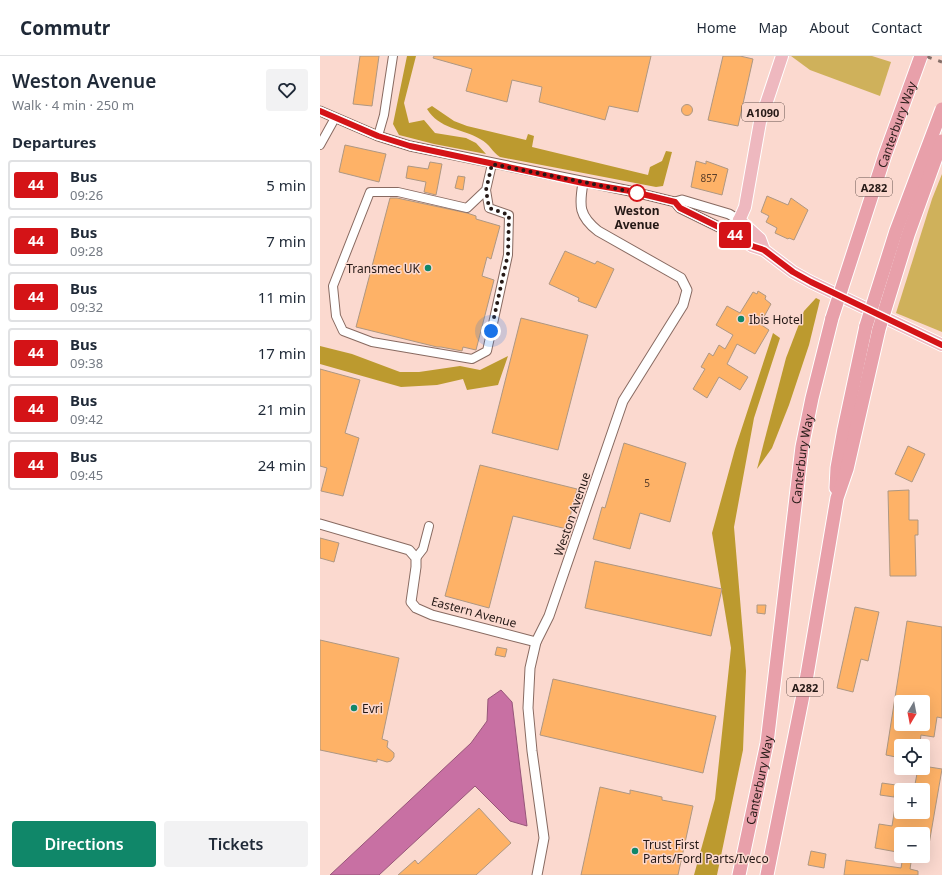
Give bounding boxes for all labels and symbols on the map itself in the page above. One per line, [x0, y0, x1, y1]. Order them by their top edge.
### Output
street label: Canterbury Way [873, 78, 920, 170]
road number: A1090 [742, 103, 784, 121]
house number: 857 [700, 171, 718, 185]
road number: A282 [856, 178, 892, 196]
marker: Weston Avenue [628, 184, 646, 202]
place label: Weston Avenue [614, 202, 660, 233]
line badge: 44 [717, 222, 753, 248]
place label: Transmec UK [346, 260, 421, 277]
marker: Transmec UK [423, 263, 433, 273]
place label: Ibis Hotel [749, 311, 803, 328]
marker: Ibis Hotel [736, 314, 746, 324]
your location [481, 321, 501, 341]
street label: Canterbury Way [787, 412, 817, 505]
street label: Weston Avenue [550, 470, 594, 558]
house number: 5 [644, 476, 650, 490]
street label: Eastern Avenue [429, 592, 519, 632]
road number: A282 [787, 678, 823, 696]
north arrow [894, 695, 930, 731]
place label: Evri [362, 700, 383, 717]
marker: Evri [349, 703, 359, 713]
street label: Canterbury Way [741, 734, 776, 826]
place label: Trust First Parts/Ford Parts/Iveco [643, 836, 769, 867]
marker: Trust First Parts/Ford Parts/Iveco [630, 846, 640, 856]

